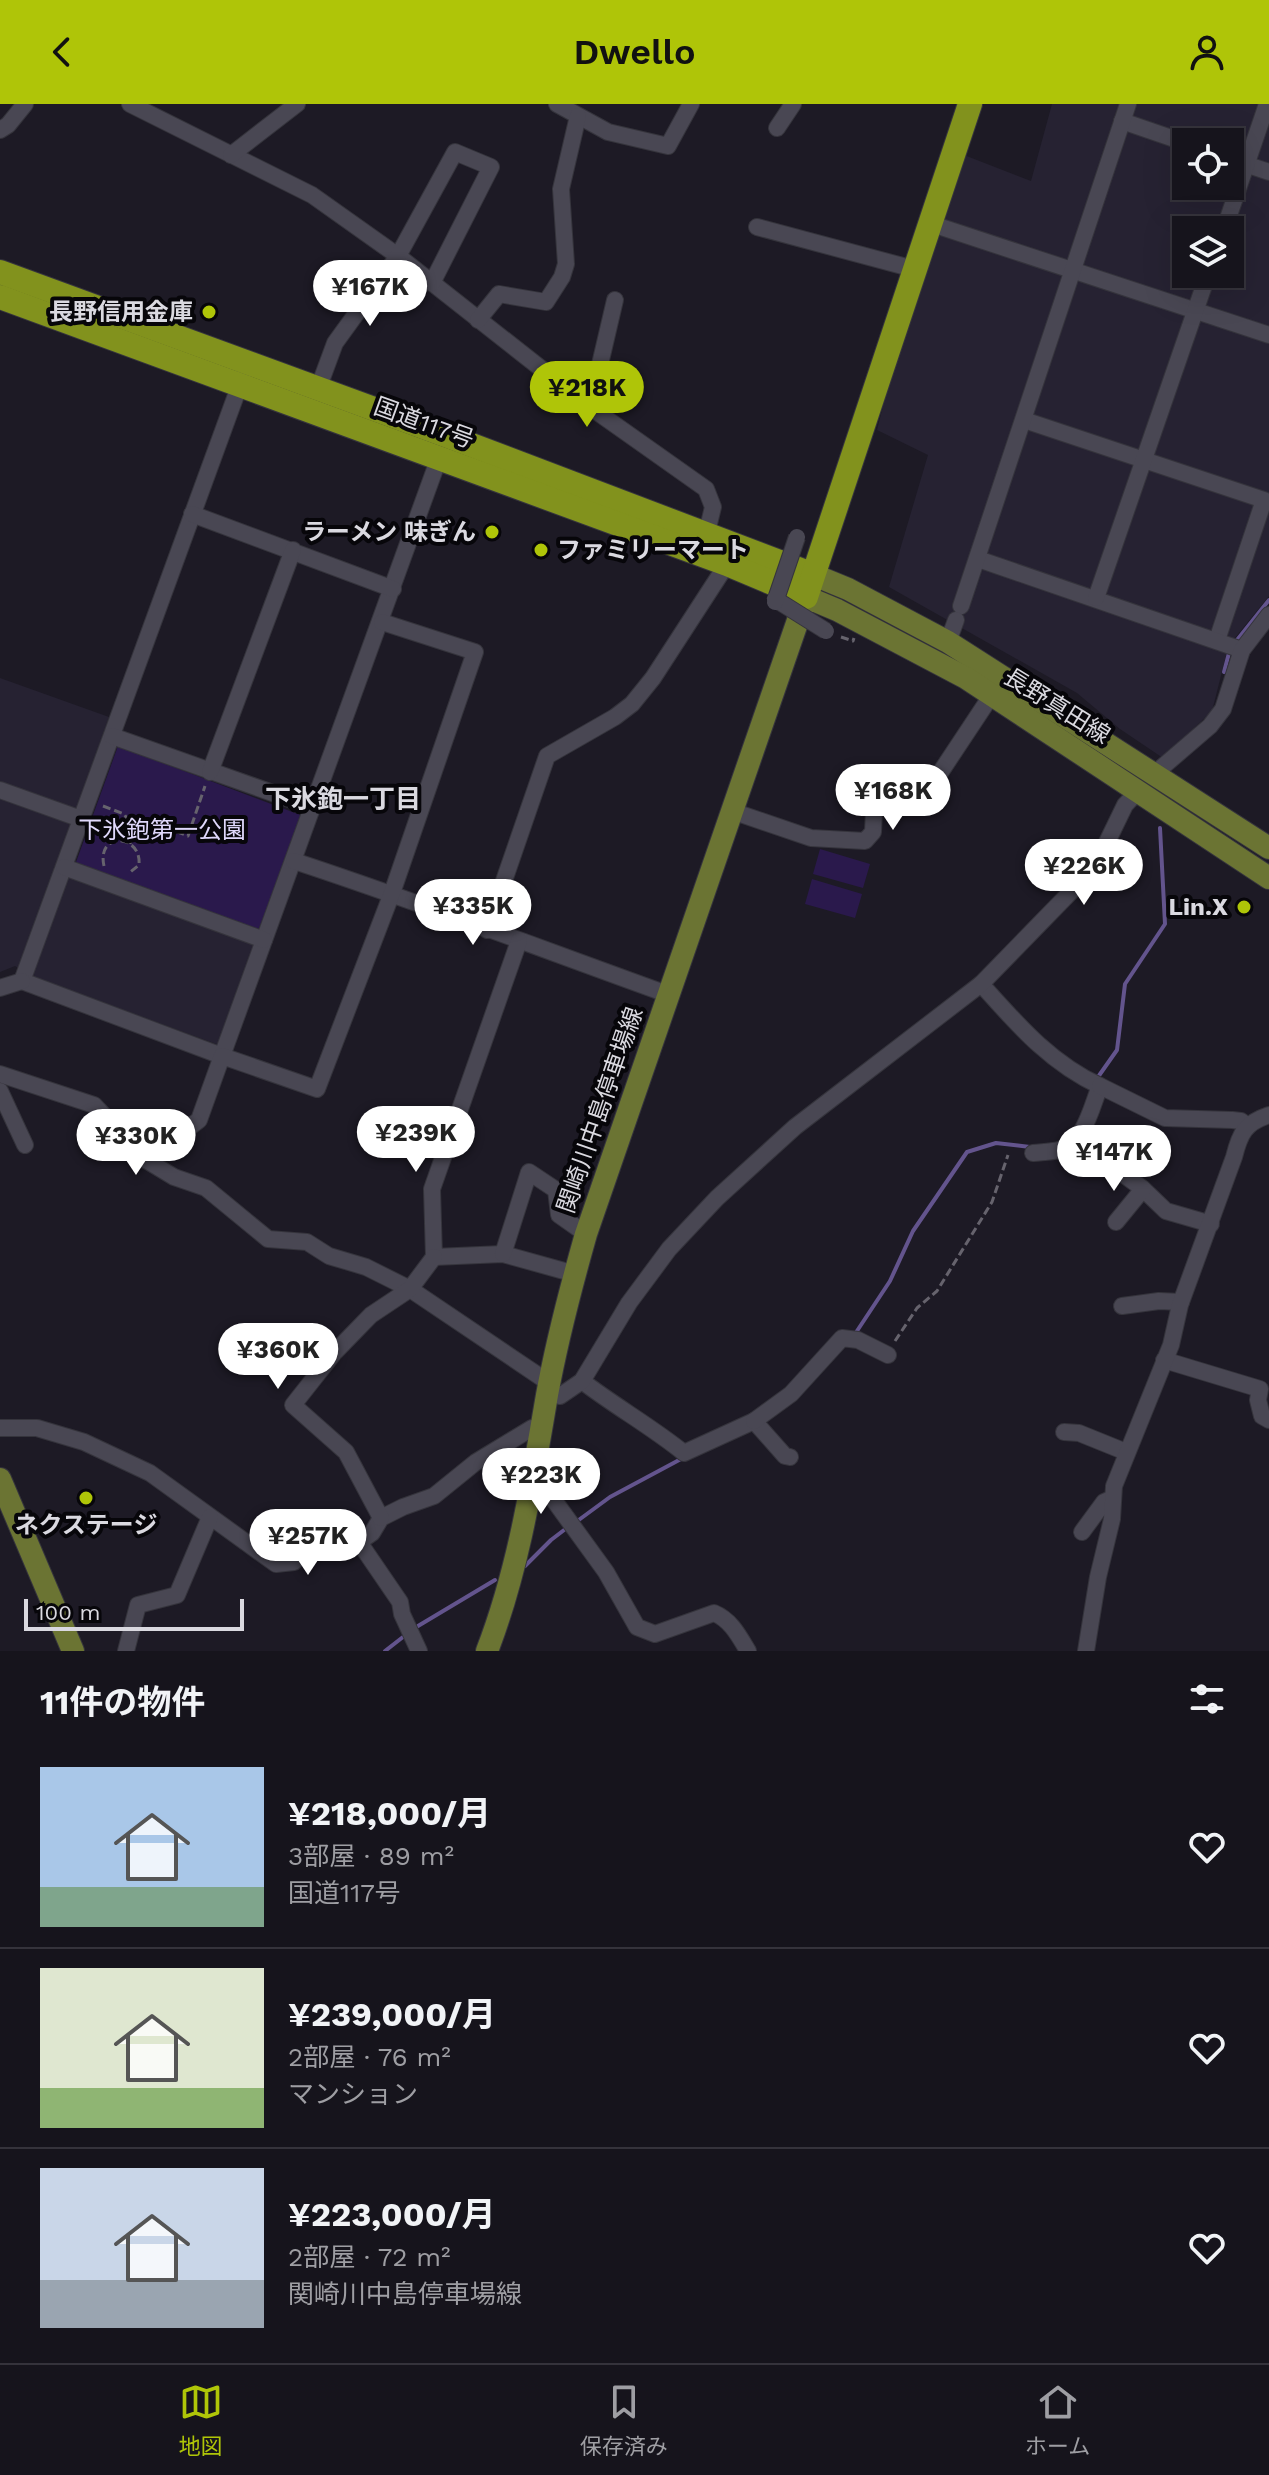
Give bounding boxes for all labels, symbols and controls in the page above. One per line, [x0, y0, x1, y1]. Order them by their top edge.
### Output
icon: back [40, 30, 84, 74]
icon: person [1185, 30, 1229, 74]
text: Dwello [573, 31, 696, 73]
map controls [1172, 128, 1244, 288]
button: locate [1172, 128, 1244, 200]
button: layers [1172, 216, 1244, 288]
pin: ¥167K [314, 260, 426, 328]
text: ¥167K [331, 271, 409, 301]
place label: 長野信用金庫 [49, 298, 193, 326]
marker: 長野信用金庫 [200, 303, 218, 321]
pin: ¥218K [531, 361, 643, 429]
text: ¥218K [548, 372, 626, 402]
street label: 国道117号 [370, 392, 478, 454]
place label: ラーメン 味ぎん [302, 518, 476, 546]
marker: ラーメン 味ぎん [483, 523, 501, 541]
place label: ファミリーマート [557, 536, 749, 564]
marker: ファミリーマート [532, 541, 550, 559]
street label: 長野真田線 [999, 662, 1115, 750]
pin: ¥168K [837, 764, 949, 832]
text: ¥168K [854, 775, 932, 805]
district label: 下氷鉋一丁目 [265, 784, 421, 814]
park label: 下氷鉋第一公園 [78, 816, 246, 844]
pin: ¥226K [1028, 839, 1140, 907]
text: ¥226K [1043, 850, 1125, 880]
pin: ¥335K [417, 879, 529, 947]
text: ¥335K [432, 890, 514, 920]
place label: Lin.X [1169, 893, 1228, 921]
marker: Lin.X [1235, 898, 1253, 916]
street label: 関崎川中島停車場線 [552, 1003, 648, 1217]
pin: ¥239K [360, 1106, 472, 1174]
pin: ¥330K [80, 1109, 192, 1177]
text: ¥239K [375, 1117, 457, 1147]
text: ¥330K [95, 1120, 177, 1150]
pin: ¥147K [1058, 1125, 1170, 1193]
text: ¥147K [1075, 1136, 1153, 1166]
pin: ¥360K [222, 1323, 334, 1391]
text: ¥360K [236, 1334, 320, 1364]
pin: ¥223K [485, 1448, 597, 1516]
text: ¥223K [500, 1459, 582, 1489]
marker: ネクステージ [77, 1489, 95, 1507]
pin: ¥257K [252, 1509, 364, 1577]
place label: ネクステージ [15, 1511, 157, 1539]
text: ¥257K [267, 1520, 349, 1550]
scale bar [24, 1595, 244, 1631]
text: 100 m [36, 1600, 100, 1625]
icon: filters [1185, 1677, 1229, 1721]
text: 11件の物件 [40, 1682, 205, 1722]
text: ¥218,000/月 [288, 1793, 491, 1833]
icon: home [104, 1799, 200, 1895]
icon: heart [1185, 1825, 1229, 1869]
text: 3部屋 · 89 m² [288, 1841, 454, 1871]
text: 国道117号 [288, 1878, 401, 1908]
text: ¥239,000/月 [288, 1994, 496, 2034]
icon: home [104, 2000, 200, 2096]
icon: heart [1185, 2026, 1229, 2070]
text: 2部屋 · 76 m² [288, 2042, 451, 2072]
text: マンション [288, 2079, 418, 2109]
text: ¥223,000/月 [288, 2194, 496, 2234]
icon: home [104, 2200, 200, 2296]
icon: heart [1185, 2226, 1229, 2270]
text: 2部屋 · 72 m² [288, 2242, 451, 2272]
text: 関崎川中島停車場線 [288, 2279, 522, 2309]
tab: 地図 [179, 2380, 223, 2460]
tab: 保存済み [580, 2380, 668, 2460]
tab: ホーム [1025, 2380, 1090, 2460]

